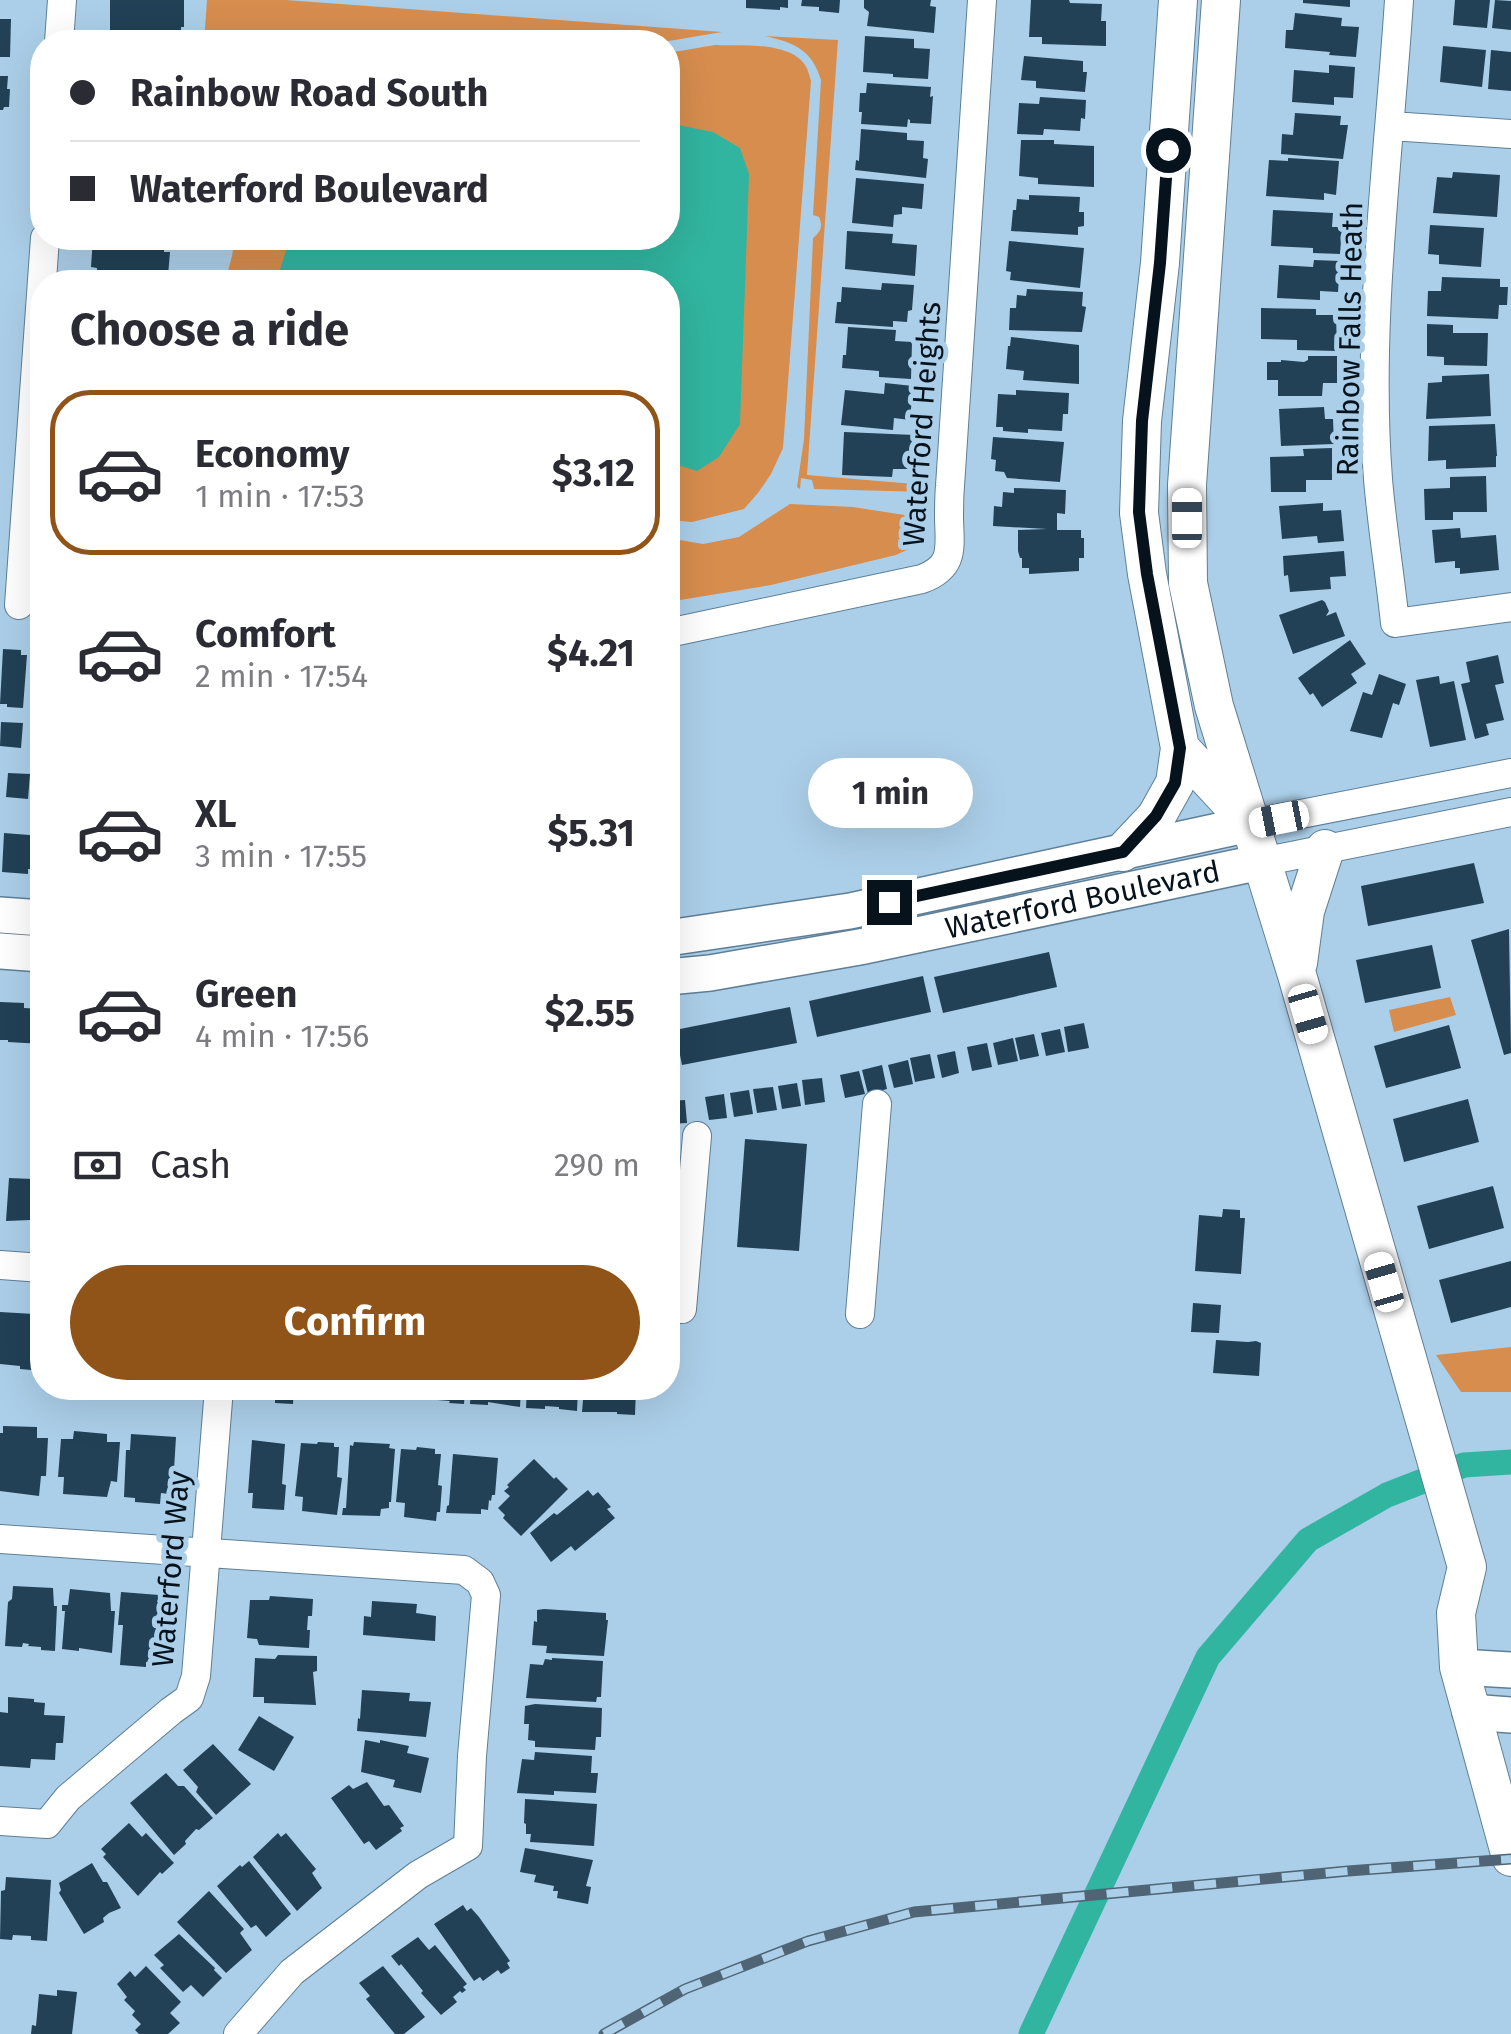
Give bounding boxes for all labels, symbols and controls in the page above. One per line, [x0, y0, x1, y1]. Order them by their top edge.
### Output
text: Rainbow Road South [130, 70, 488, 116]
route start [1146, 128, 1191, 173]
text: Waterford Boulevard [130, 166, 489, 212]
street label: Rainbow Falls Heath [1330, 201, 1370, 477]
street label: Waterford Heights [895, 300, 949, 548]
text: Choose a ride [70, 303, 349, 357]
icon: car [75, 428, 165, 518]
text: Economy [195, 431, 350, 477]
text: $3.12 [552, 450, 635, 496]
text: 1 min · 17:53 [195, 477, 365, 515]
car [1172, 488, 1202, 548]
icon: car [75, 608, 165, 698]
text: Comfort [195, 611, 336, 657]
text: $4.21 [547, 630, 635, 676]
text: 2 min · 17:54 [195, 657, 368, 695]
callout: 1 min [806, 757, 972, 827]
text: 1 min [852, 774, 929, 812]
icon: car [75, 788, 165, 878]
text: XL [195, 791, 237, 837]
car [1247, 799, 1311, 839]
text: $5.31 [547, 810, 635, 856]
text: 3 min · 17:55 [195, 837, 367, 875]
street label: Waterford Boulevard [942, 853, 1223, 946]
route end [867, 880, 912, 925]
icon: car [75, 968, 165, 1058]
text: Green [195, 971, 298, 1017]
car [1285, 981, 1331, 1047]
text: $2.55 [545, 990, 635, 1036]
text: 4 min · 17:56 [195, 1017, 369, 1055]
icon: cash [70, 1138, 125, 1193]
text: Cash [150, 1142, 231, 1188]
text: 290 m [554, 1146, 640, 1184]
car [1361, 1249, 1407, 1315]
button: Confirm [70, 1265, 640, 1380]
street label: Waterford Way [144, 1469, 198, 1669]

